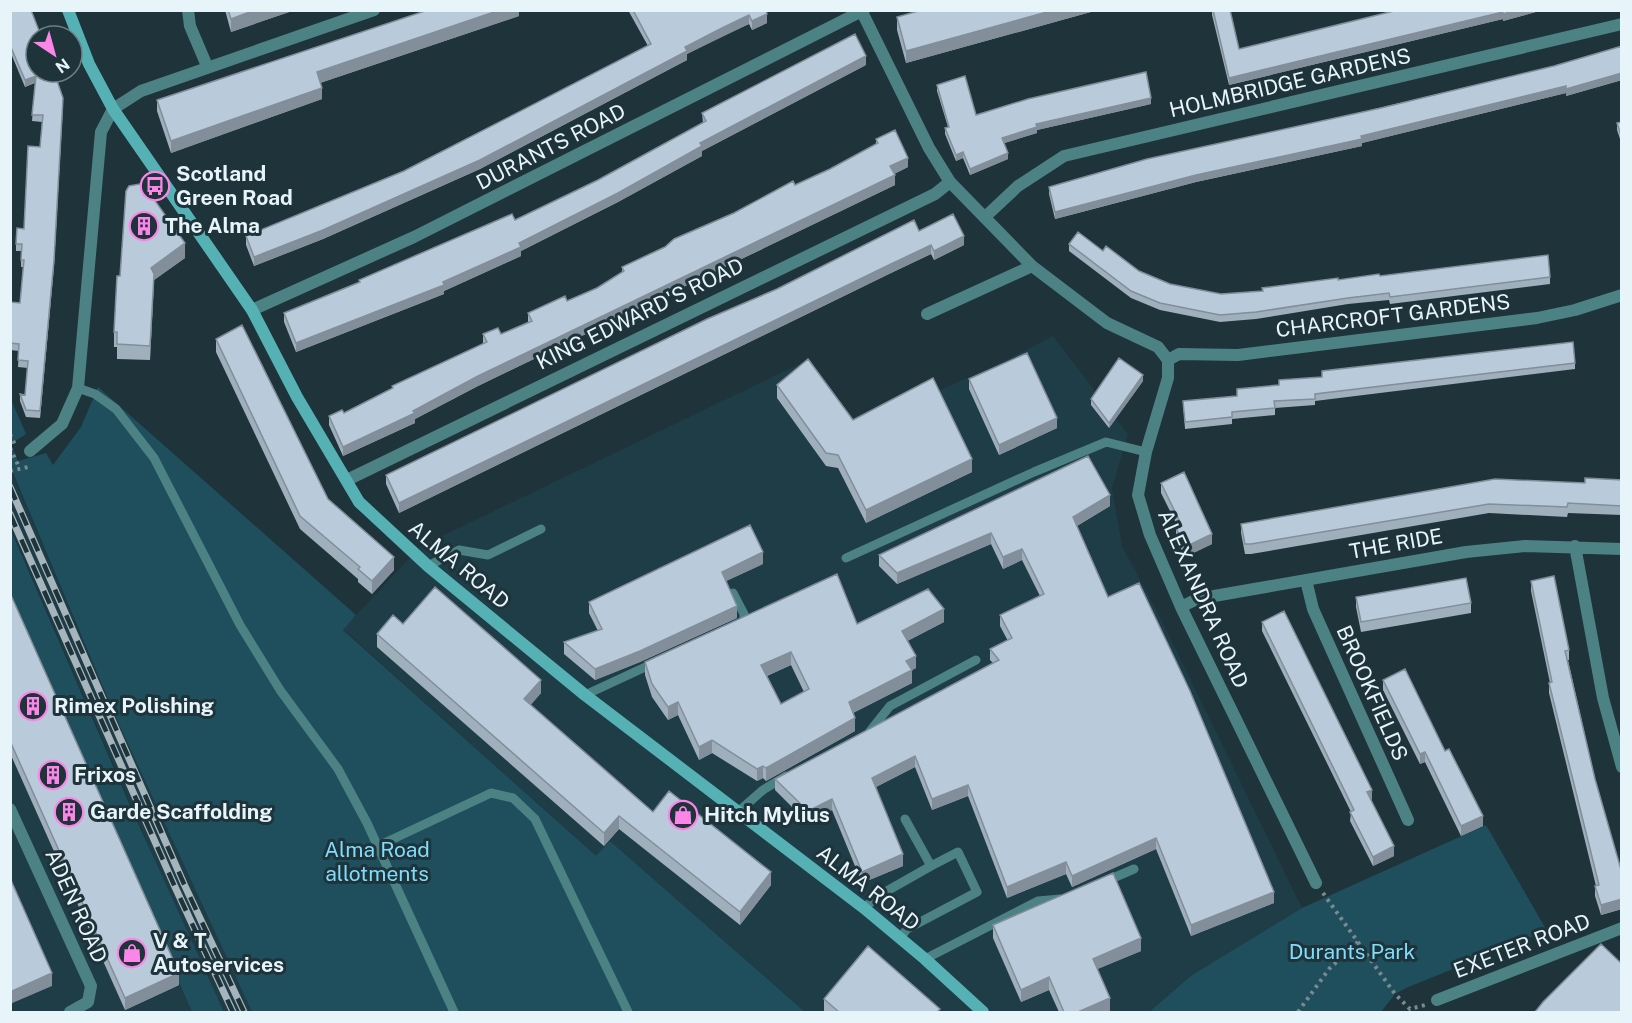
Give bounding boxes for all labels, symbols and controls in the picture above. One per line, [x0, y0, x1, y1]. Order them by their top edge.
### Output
north arrow [24, 24, 84, 84]
street label: HOLMBRIDGE GARDENS [1167, 43, 1413, 122]
text: N [52, 54, 73, 77]
street label: DURANTS ROAD [472, 98, 630, 195]
place label: Scotland Green Road [176, 161, 293, 210]
bus stop icon: Scotland Green Road [139, 170, 171, 202]
building icon: The Alma [128, 210, 160, 242]
place label: The Alma [165, 213, 260, 238]
street label: KING EDWARD'S ROAD [532, 252, 748, 375]
street label: CHARCROFT GARDENS [1274, 289, 1512, 342]
street label: ALEXANDRA ROAD [1153, 506, 1254, 692]
street label: ALMA ROAD [404, 515, 515, 614]
street label: THE RIDE [1347, 523, 1445, 564]
street label: BROOKFIELDS [1331, 621, 1413, 764]
building icon: Rimex Polishing [17, 690, 49, 722]
place label: Rimex Polishing [54, 693, 214, 718]
building icon: Frixos [37, 759, 69, 791]
place label: Frixos [74, 762, 136, 787]
building icon: Garde Scaffolding [53, 796, 85, 828]
place label: Garde Scaffolding [90, 799, 273, 824]
shop icon: Hitch Mylius [667, 799, 699, 831]
place label: Hitch Mylius [704, 802, 830, 827]
park label: Alma Road allotments [324, 837, 430, 886]
street label: ALMA ROAD [812, 840, 925, 936]
street label: ADEN ROAD [40, 845, 113, 966]
street label: EXETER ROAD [1450, 908, 1594, 983]
place label: V & T Autoservices [153, 928, 284, 977]
shop icon: V & T Autoservices [116, 937, 148, 969]
park label: Durants Park [1289, 939, 1415, 964]

